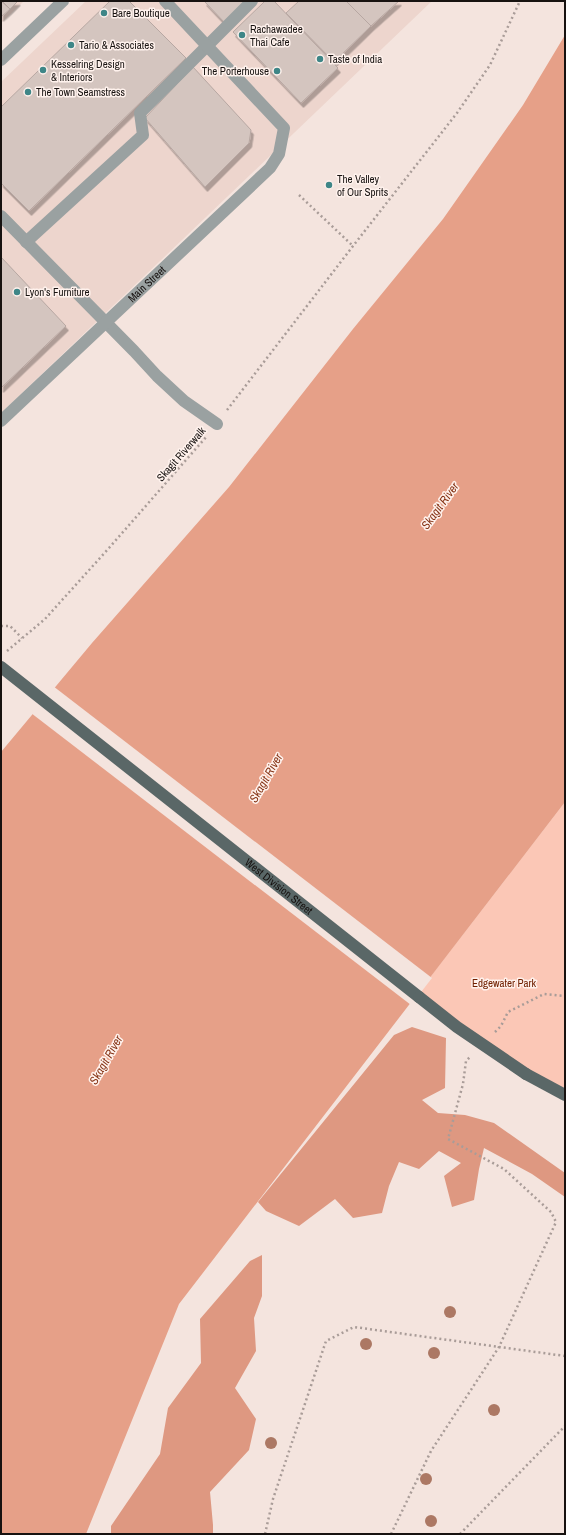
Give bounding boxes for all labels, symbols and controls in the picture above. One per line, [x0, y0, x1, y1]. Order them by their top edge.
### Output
place label: Bare Boutique [112, 6, 170, 20]
marker: Bare Boutique [99, 8, 109, 18]
place label: Rachawadee Thai Cafe [250, 22, 303, 49]
marker: Rachawadee Thai Cafe [237, 30, 247, 40]
place label: Tario & Associates [79, 38, 154, 52]
marker: Tario & Associates [66, 40, 76, 50]
place label: Taste of India [328, 52, 382, 66]
marker: Taste of India [315, 54, 325, 64]
place label: Kesselring Design & Interiors [51, 57, 125, 84]
place label: The Porterhouse [202, 64, 269, 78]
marker: Kesselring Design & Interiors [38, 65, 48, 75]
marker: The Porterhouse [272, 66, 282, 76]
place label: The Town Seamstress [36, 85, 126, 99]
marker: The Town Seamstress [23, 87, 33, 97]
place label: The Valley of Our Sprits [337, 172, 389, 199]
marker: The Valley of Our Sprits [324, 180, 334, 190]
street label: Main Street [125, 263, 169, 305]
place label: Lyon's Furniture [25, 285, 90, 299]
marker: Lyon's Furniture [12, 287, 22, 297]
street label: Skagit Riverwalk [154, 424, 209, 484]
water label: Skagit River [418, 479, 463, 533]
water label: Skagit River [246, 750, 287, 805]
street label: West Division Street [242, 855, 316, 918]
park label: Edgewater Park [472, 976, 537, 990]
water label: Skagit River [86, 1032, 127, 1087]

